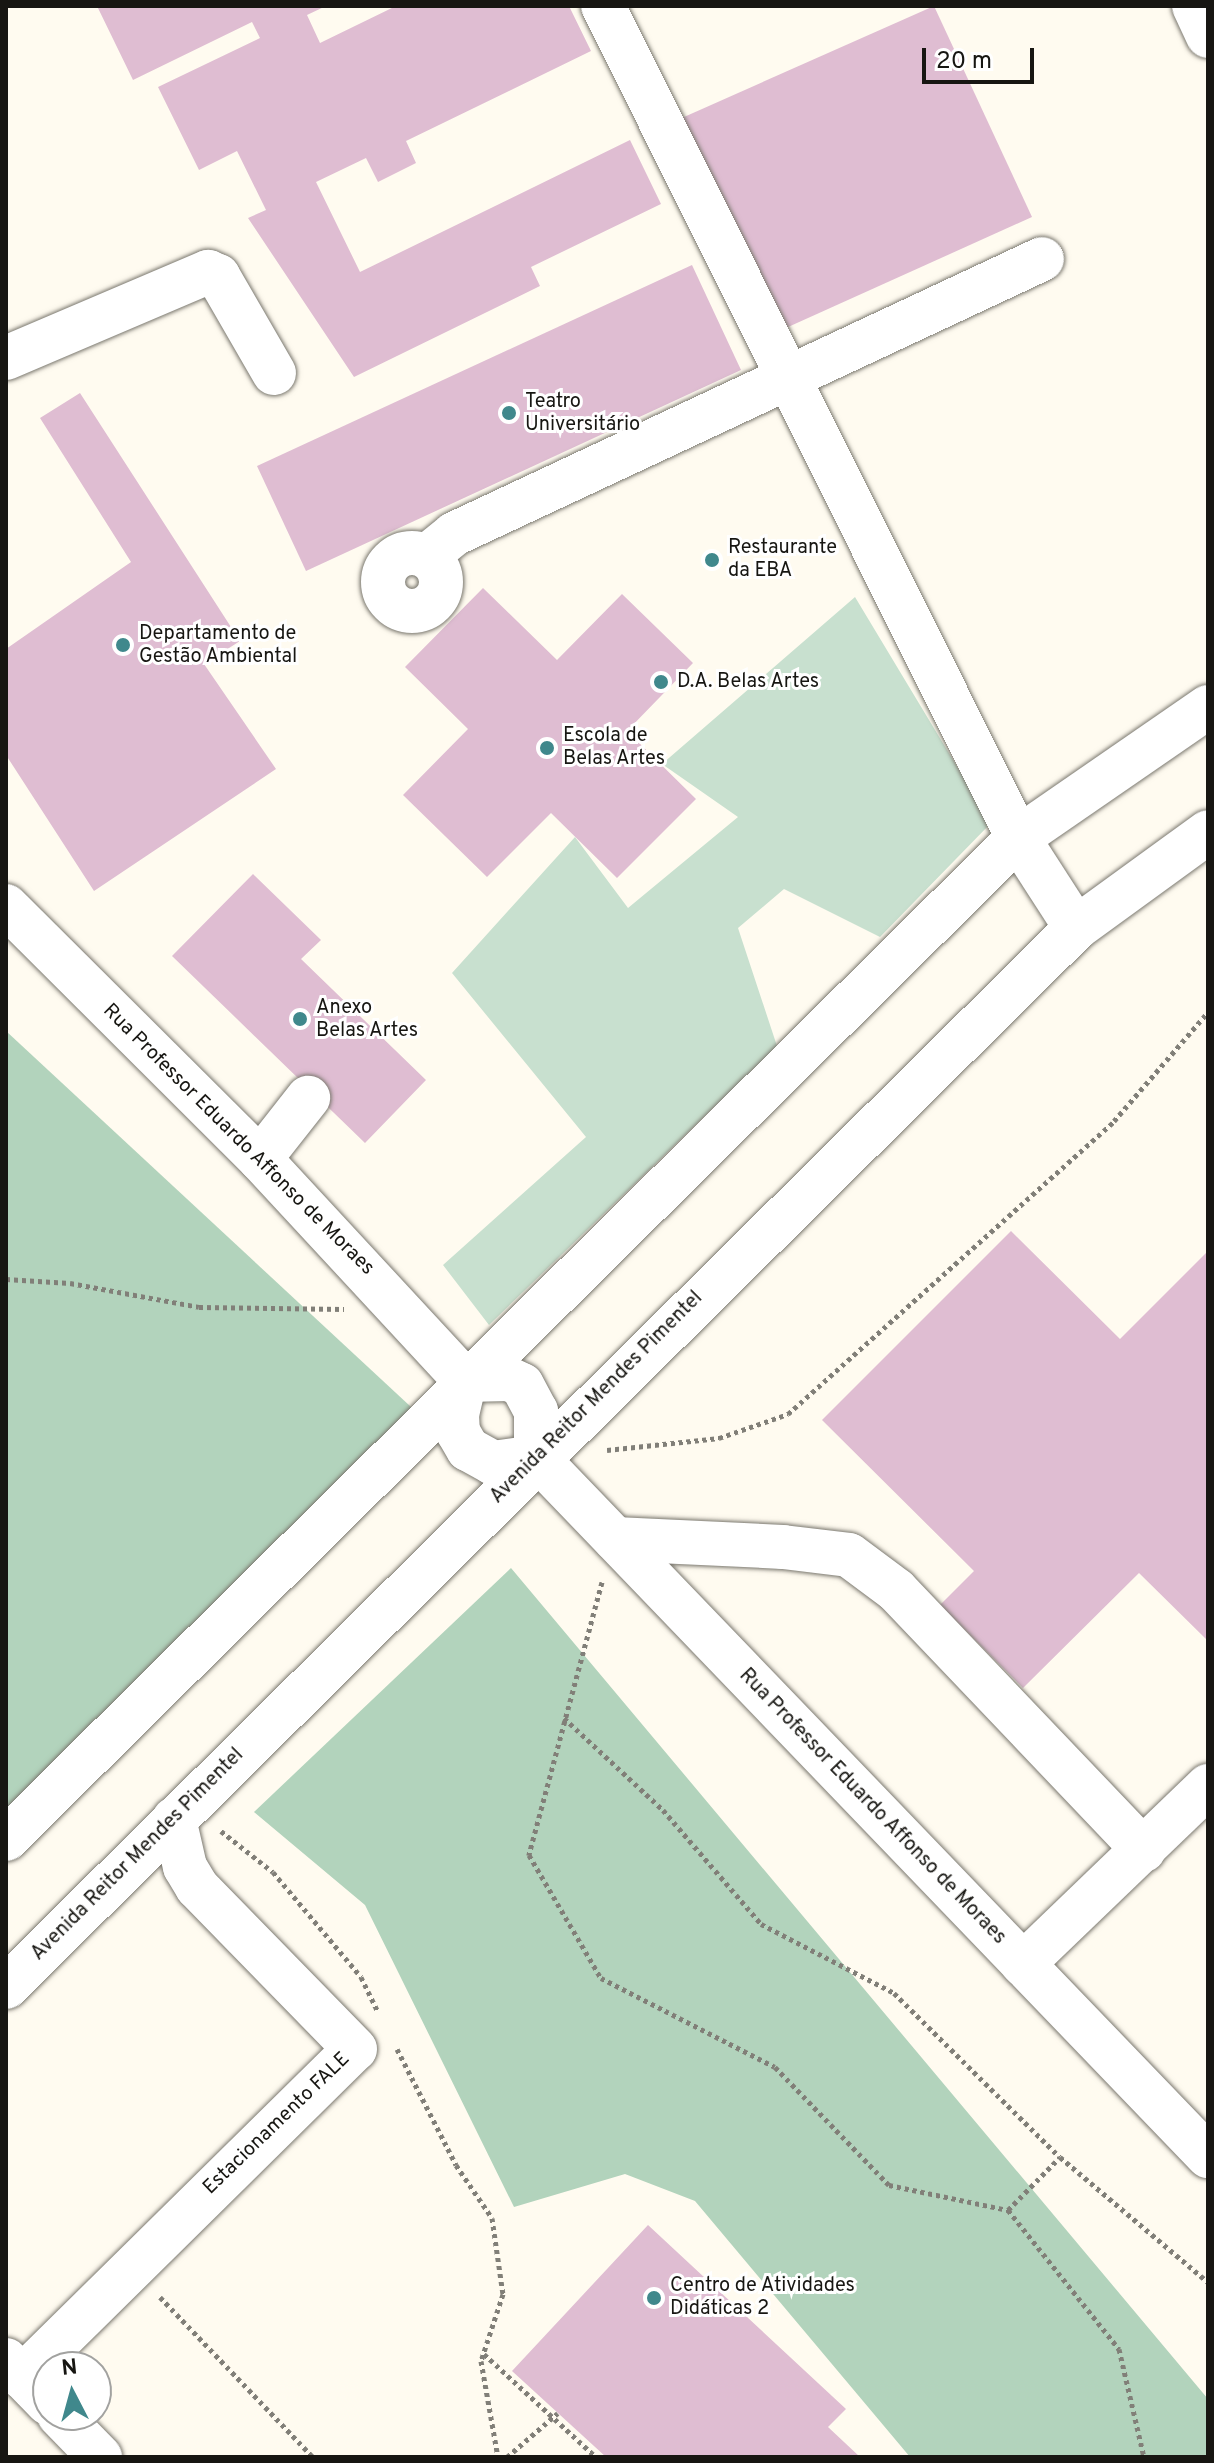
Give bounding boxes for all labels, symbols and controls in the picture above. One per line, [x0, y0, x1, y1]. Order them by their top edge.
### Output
scale bar [926, 32, 1038, 82]
text: 20 m [936, 47, 992, 77]
place label: Teatro Universitário [525, 390, 640, 437]
marker: Teatro Universitário [500, 404, 518, 422]
place label: Restaurante da EBA [728, 536, 837, 583]
marker: Restaurante da EBA [703, 551, 721, 569]
place label: Departamento de Gestão Ambiental [139, 622, 298, 669]
marker: Departamento de Gestão Ambiental [114, 636, 132, 654]
place label: D.A. Belas Artes [677, 670, 820, 694]
marker: D.A. Belas Artes [652, 673, 670, 691]
place label: Escola de Belas Artes [563, 724, 666, 771]
marker: Escola de Belas Artes [538, 739, 556, 757]
place label: Anexo Belas Artes [316, 996, 419, 1043]
street label: Rua Professor Eduardo Affonso de Moraes [97, 999, 379, 1281]
marker: Anexo Belas Artes [291, 1010, 309, 1028]
street label: Avenida Reitor Mendes Pimentel [486, 1287, 708, 1509]
street label: Rua Professor Eduardo Affonso de Moraes [733, 1664, 1011, 1950]
street label: Avenida Reitor Mendes Pimentel [27, 1744, 249, 1966]
street label: Estacionamento FALE [199, 2048, 355, 2200]
place label: Centro de Atividades Didáticas 2 [670, 2274, 856, 2321]
marker: Centro de Atividades Didáticas 2 [645, 2289, 663, 2307]
north arrow [32, 2351, 112, 2431]
text: N [60, 2354, 79, 2383]

